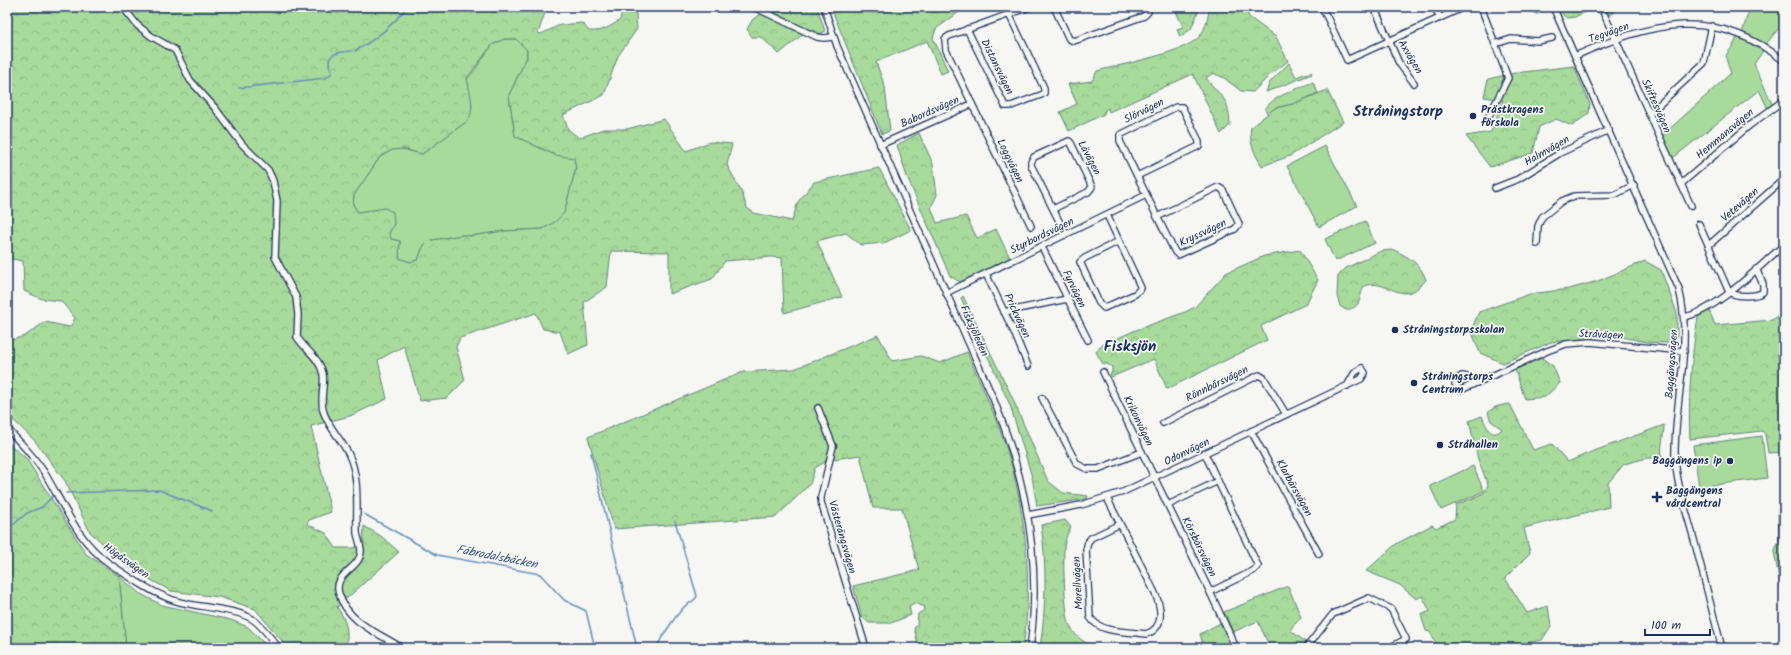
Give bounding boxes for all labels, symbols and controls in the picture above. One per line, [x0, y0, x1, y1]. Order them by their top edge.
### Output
street label: Tegvägen [1586, 17, 1632, 49]
street label: Distansvägen [976, 36, 1018, 98]
street label: Axvägen [1393, 36, 1427, 78]
street label: Skiftesvägen [1636, 76, 1676, 136]
street label: Babordsvägen [898, 91, 962, 133]
street label: Slörvägen [1121, 93, 1167, 129]
district label: Stråningstorp [1353, 100, 1443, 124]
place label: Prästkragens förskola [1481, 101, 1545, 132]
street label: Hemmansvägen [1692, 104, 1758, 164]
marker: Prästkragens förskola [1468, 111, 1478, 121]
street label: Halmvägen [1521, 131, 1573, 171]
street label: Loggvägen [992, 136, 1029, 186]
street label: Lävägen [1072, 137, 1106, 179]
street label: Vetevägen [1717, 183, 1763, 227]
street label: Styrbordsvägen [1007, 213, 1077, 259]
street label: Kryssvägen [1176, 214, 1230, 252]
street label: Fyrvägen [1057, 267, 1091, 311]
street label: Prickvägen [999, 290, 1035, 342]
street label: Fisksjöleden [955, 302, 993, 360]
place label: Stråningstorpsskolan [1403, 321, 1504, 339]
marker: Stråningstorpsskolan [1390, 325, 1400, 335]
street label: Stråvägen [1578, 325, 1624, 345]
street label: Baggängsvägen [1661, 329, 1683, 399]
district label: Fisksjön [1104, 335, 1156, 359]
street label: Rönnbärsvägen [1182, 361, 1252, 407]
place label: Stråningstorps Centrum [1422, 368, 1494, 399]
marker: Stråningstorps Centrum [1409, 378, 1419, 388]
street label: Krikonvägen [1118, 392, 1158, 450]
street label: Odonvägen [1161, 433, 1213, 471]
place label: Stråhallen [1448, 436, 1498, 454]
marker: Stråhallen [1435, 440, 1445, 450]
place label: Baggängens ip [1652, 452, 1722, 470]
street label: Klarbärsvägen [1271, 456, 1317, 520]
marker: Baggängens ip [1725, 456, 1735, 466]
place label: Baggängens vårdcentral [1666, 482, 1724, 513]
marker: Baggängens vårdcentral [1651, 491, 1663, 503]
street label: Västerängsvägen [823, 498, 861, 576]
street label: Körsbärsvägen [1177, 514, 1221, 580]
street label: Högåsvägen [99, 538, 153, 584]
water label: Fäbrodalsbäcken [455, 540, 541, 574]
street label: Morellvägen [1068, 556, 1088, 610]
scale bar [1645, 611, 1710, 637]
text: 100 m [1651, 616, 1682, 635]

